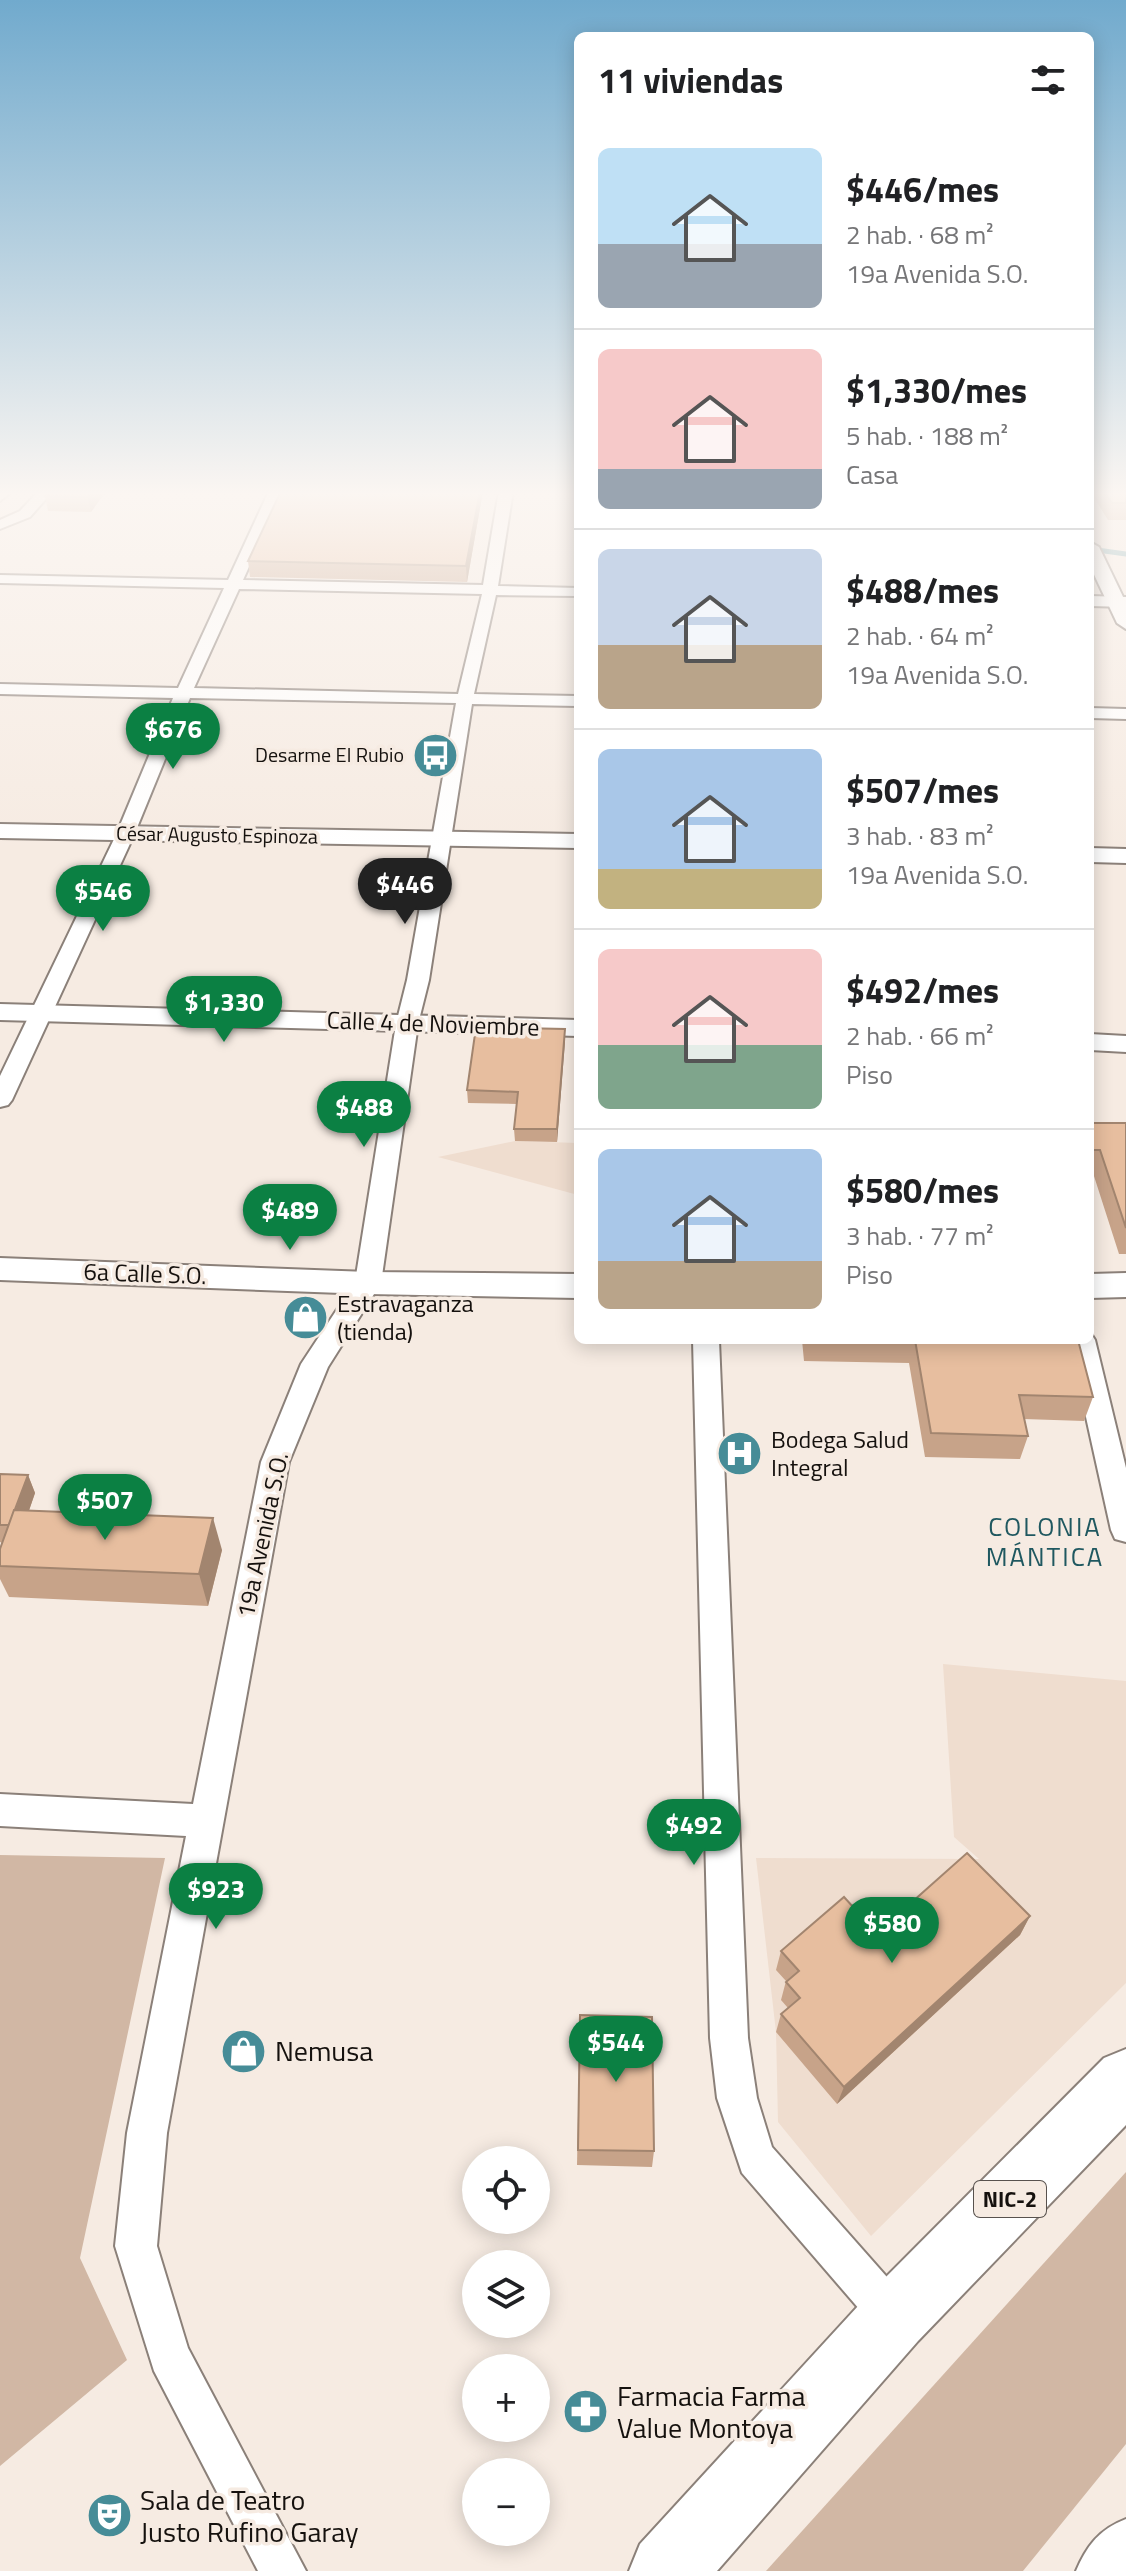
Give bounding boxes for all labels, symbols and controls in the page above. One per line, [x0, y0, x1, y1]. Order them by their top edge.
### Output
text: 11 viviendas [598, 54, 783, 106]
icon: filters [1026, 58, 1070, 102]
text: $446/mes [846, 163, 999, 215]
icon: home [662, 180, 758, 276]
text: 2 hab. · 68 m² [846, 215, 994, 254]
text: 19a Avenida S.O. [846, 254, 1028, 293]
text: $1,330/mes [846, 364, 1027, 416]
icon: home [662, 381, 758, 477]
text: 5 hab. · 188 m² [846, 416, 1008, 455]
text: Casa [846, 455, 898, 494]
text: $488/mes [846, 564, 999, 616]
icon: home [662, 581, 758, 677]
text: 2 hab. · 64 m² [846, 616, 994, 655]
text: 19a Avenida S.O. [846, 655, 1028, 694]
pin: $676 [126, 703, 220, 771]
text: $676 [144, 709, 202, 748]
bus stop icon: Desarme El Rubio [411, 731, 459, 779]
place label: Desarme El Rubio [255, 739, 404, 770]
text: $507/mes [846, 764, 999, 816]
icon: home [662, 781, 758, 877]
text: 3 hab. · 83 m² [846, 816, 994, 855]
street label: César Augusto Espinoza [116, 817, 318, 852]
text: 19a Avenida S.O. [846, 855, 1028, 894]
pin: $446 [358, 858, 452, 926]
text: $446 [376, 864, 434, 903]
pin: $546 [56, 865, 150, 933]
text: $546 [74, 871, 132, 910]
text: $492/mes [846, 964, 999, 1016]
pin: $1,330 [159, 976, 289, 1044]
icon: home [662, 981, 758, 1077]
text: $1,330 [184, 982, 264, 1021]
street label: Calle 4 de Noviembre [326, 1001, 540, 1045]
text: 2 hab. · 66 m² [846, 1016, 994, 1055]
text: Piso [846, 1055, 893, 1094]
pin: $488 [317, 1081, 411, 1149]
text: $488 [335, 1087, 393, 1126]
text: $580/mes [846, 1164, 999, 1216]
icon: home [662, 1181, 758, 1277]
pin: $489 [243, 1184, 337, 1252]
text: $489 [261, 1190, 319, 1229]
text: 3 hab. · 77 m² [846, 1216, 994, 1255]
street label: 6a Calle S.O. [83, 1253, 207, 1293]
text: Piso [846, 1255, 893, 1294]
place label: Estravaganza (tienda) [337, 1285, 474, 1349]
shop icon: Estravaganza (tienda) [282, 1294, 330, 1342]
place label: Bodega Salud Integral [771, 1421, 909, 1485]
hospital icon: Bodega Salud Integral [716, 1430, 764, 1478]
street label: 19a Avenida S.O. [227, 1449, 297, 1621]
pin: $507 [58, 1474, 152, 1542]
text: $507 [76, 1480, 134, 1519]
district label: COLONIA MÁNTICA [986, 1507, 1104, 1576]
pin: $492 [647, 1799, 741, 1867]
text: $492 [665, 1805, 723, 1844]
pin: $923 [169, 1863, 263, 1931]
text: $923 [187, 1869, 245, 1908]
pin: $580 [845, 1897, 939, 1965]
text: $580 [863, 1903, 921, 1942]
pin: $544 [569, 2016, 663, 2084]
text: $544 [587, 2022, 645, 2061]
shop icon: Nemusa [220, 2027, 268, 2075]
place label: Nemusa [275, 2029, 373, 2072]
map controls [462, 2146, 550, 2546]
button: locate [462, 2146, 550, 2234]
road number: NIC-2 [974, 2181, 1046, 2217]
button: layers [462, 2250, 550, 2338]
button: + [462, 2354, 550, 2442]
place label: Farmacia Farma Value Montoya [617, 2374, 805, 2449]
pharmacy icon: Farmacia Farma Value Montoya [562, 2388, 610, 2436]
button: − [462, 2458, 550, 2546]
place label: Sala de Teatro Justo Rufino Garay [140, 2478, 359, 2553]
theatre icon: Sala de Teatro Justo Rufino Garay [85, 2492, 133, 2540]

